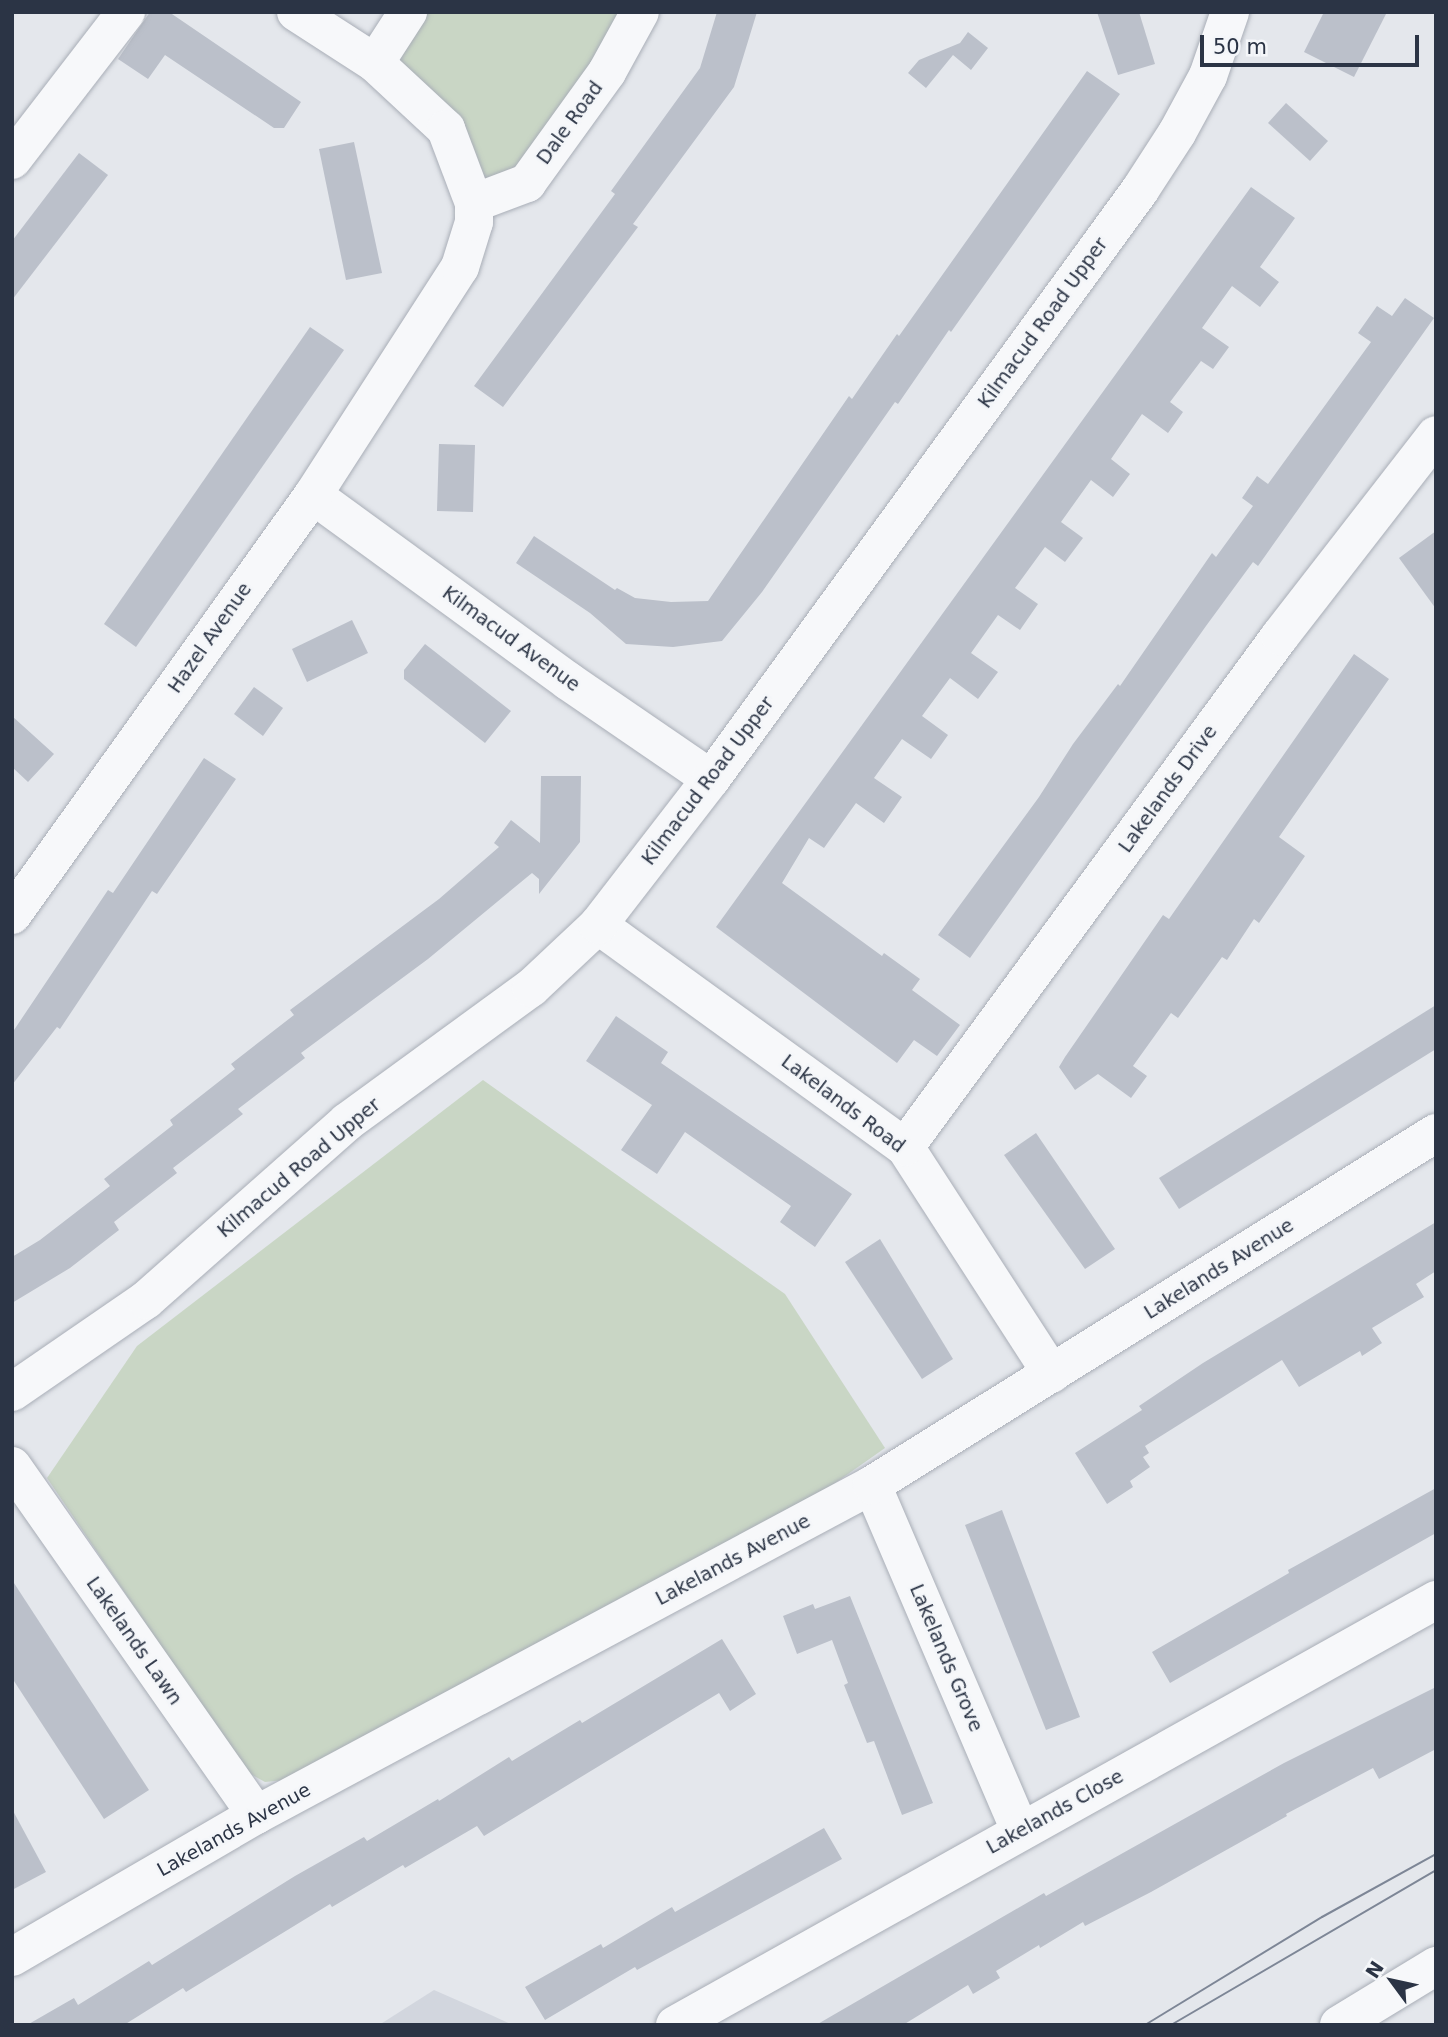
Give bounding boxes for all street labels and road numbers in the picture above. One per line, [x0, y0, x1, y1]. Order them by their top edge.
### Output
street label: Dale Road [532, 77, 608, 169]
street label: Kilmacud Road Upper [974, 233, 1112, 413]
street label: Hazel Avenue [164, 578, 256, 698]
street label: Kilmacud Avenue [438, 581, 584, 697]
street label: Kilmacud Road Upper [637, 692, 779, 870]
street label: Lakelands Drive [1114, 721, 1222, 857]
street label: Lakelands Road [777, 1050, 909, 1158]
street label: Kilmacud Road Upper [213, 1093, 385, 1243]
street label: Lakelands Avenue [1140, 1214, 1298, 1324]
street label: Lakelands Avenue [652, 1510, 814, 1610]
street label: Lakelands Lawn [81, 1573, 187, 1709]
street label: Lakelands Grove [905, 1581, 987, 1735]
street label: Lakelands Close [983, 1765, 1127, 1859]
street label: Lakelands Avenue [153, 1778, 315, 1882]

